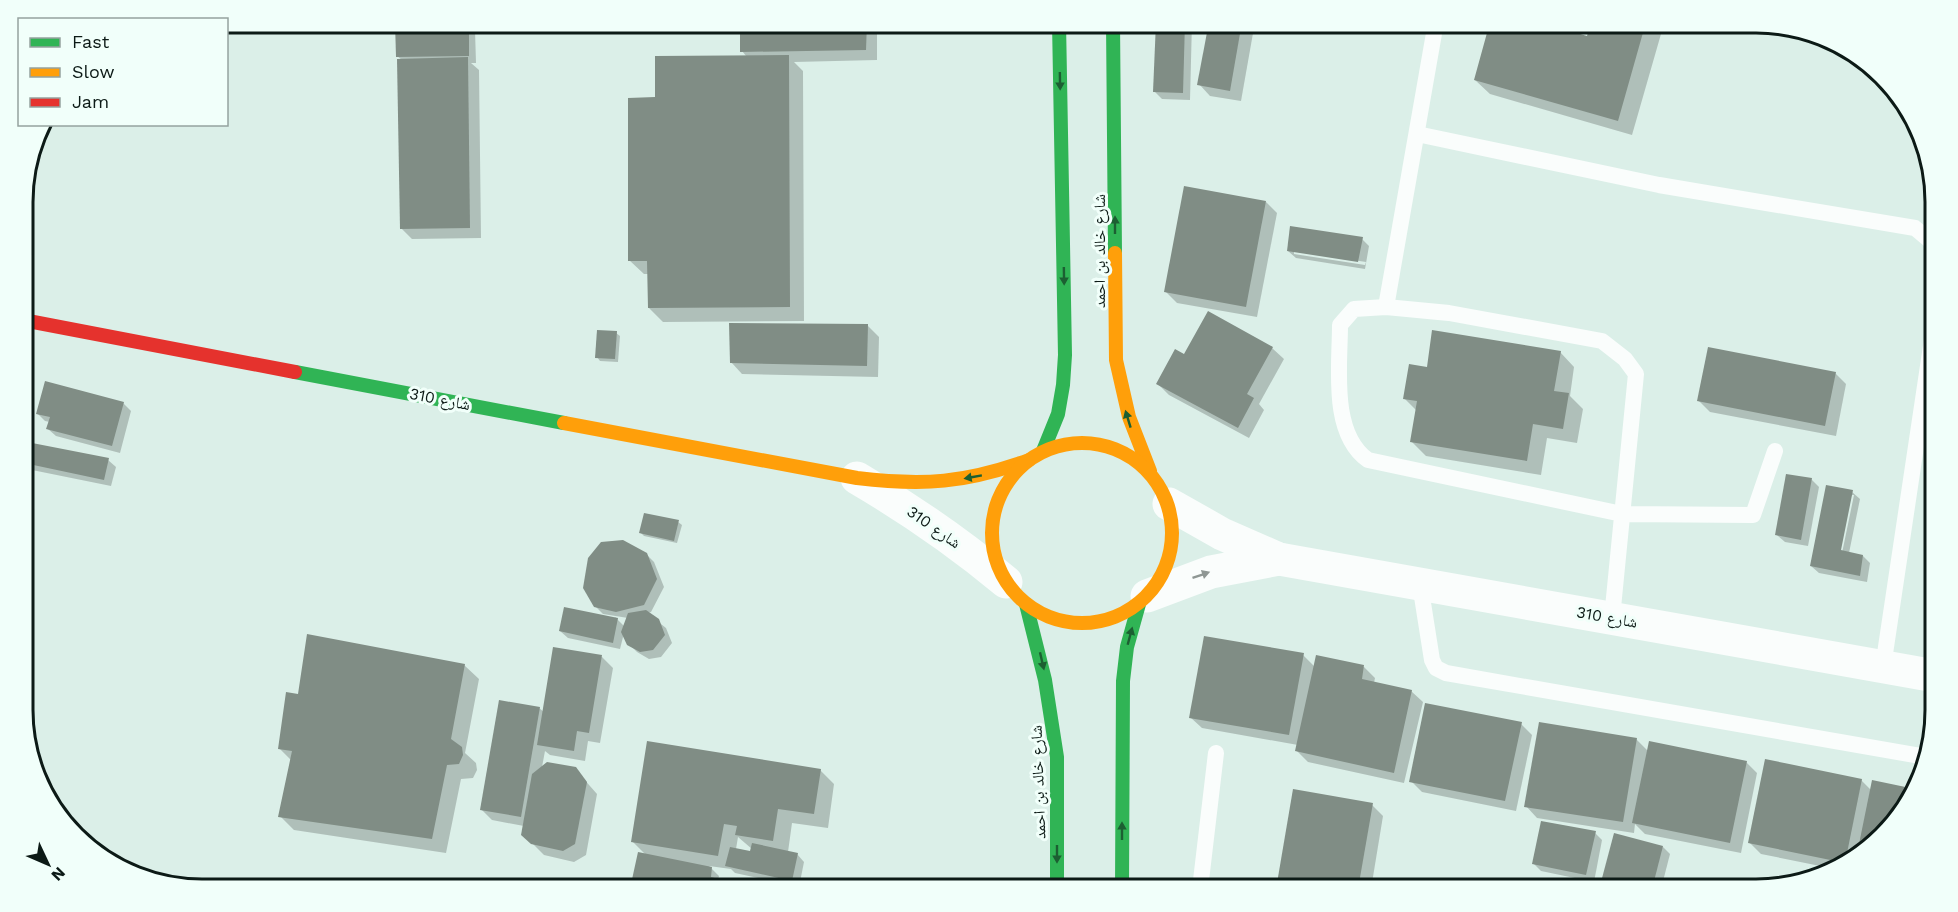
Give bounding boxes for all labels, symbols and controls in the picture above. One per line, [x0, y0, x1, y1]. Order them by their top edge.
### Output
legend [18, 18, 228, 126]
text: Fast [72, 31, 110, 52]
text: Slow [72, 61, 115, 82]
one-way arrow [1055, 71, 1065, 90]
text: Jam [72, 91, 109, 112]
street label: شارع خالد بن احمد [1090, 194, 1110, 308]
one-way arrow [1110, 216, 1120, 235]
one-way arrow [1059, 266, 1068, 285]
street label: شارع 310 [408, 384, 472, 415]
one-way arrow [1123, 410, 1133, 428]
one-way arrow [963, 473, 982, 482]
street label: شارع 310 [903, 502, 965, 553]
one-way arrow [1192, 570, 1210, 580]
street label: شارع 310 [1575, 602, 1639, 633]
one-way arrow [1126, 627, 1135, 645]
one-way arrow [1037, 651, 1047, 670]
street label: شارع خالد بن احمد [1027, 725, 1050, 839]
one-way arrow [1117, 821, 1127, 840]
north arrow [18, 834, 78, 894]
one-way arrow [1052, 845, 1062, 864]
text: N [47, 863, 69, 885]

